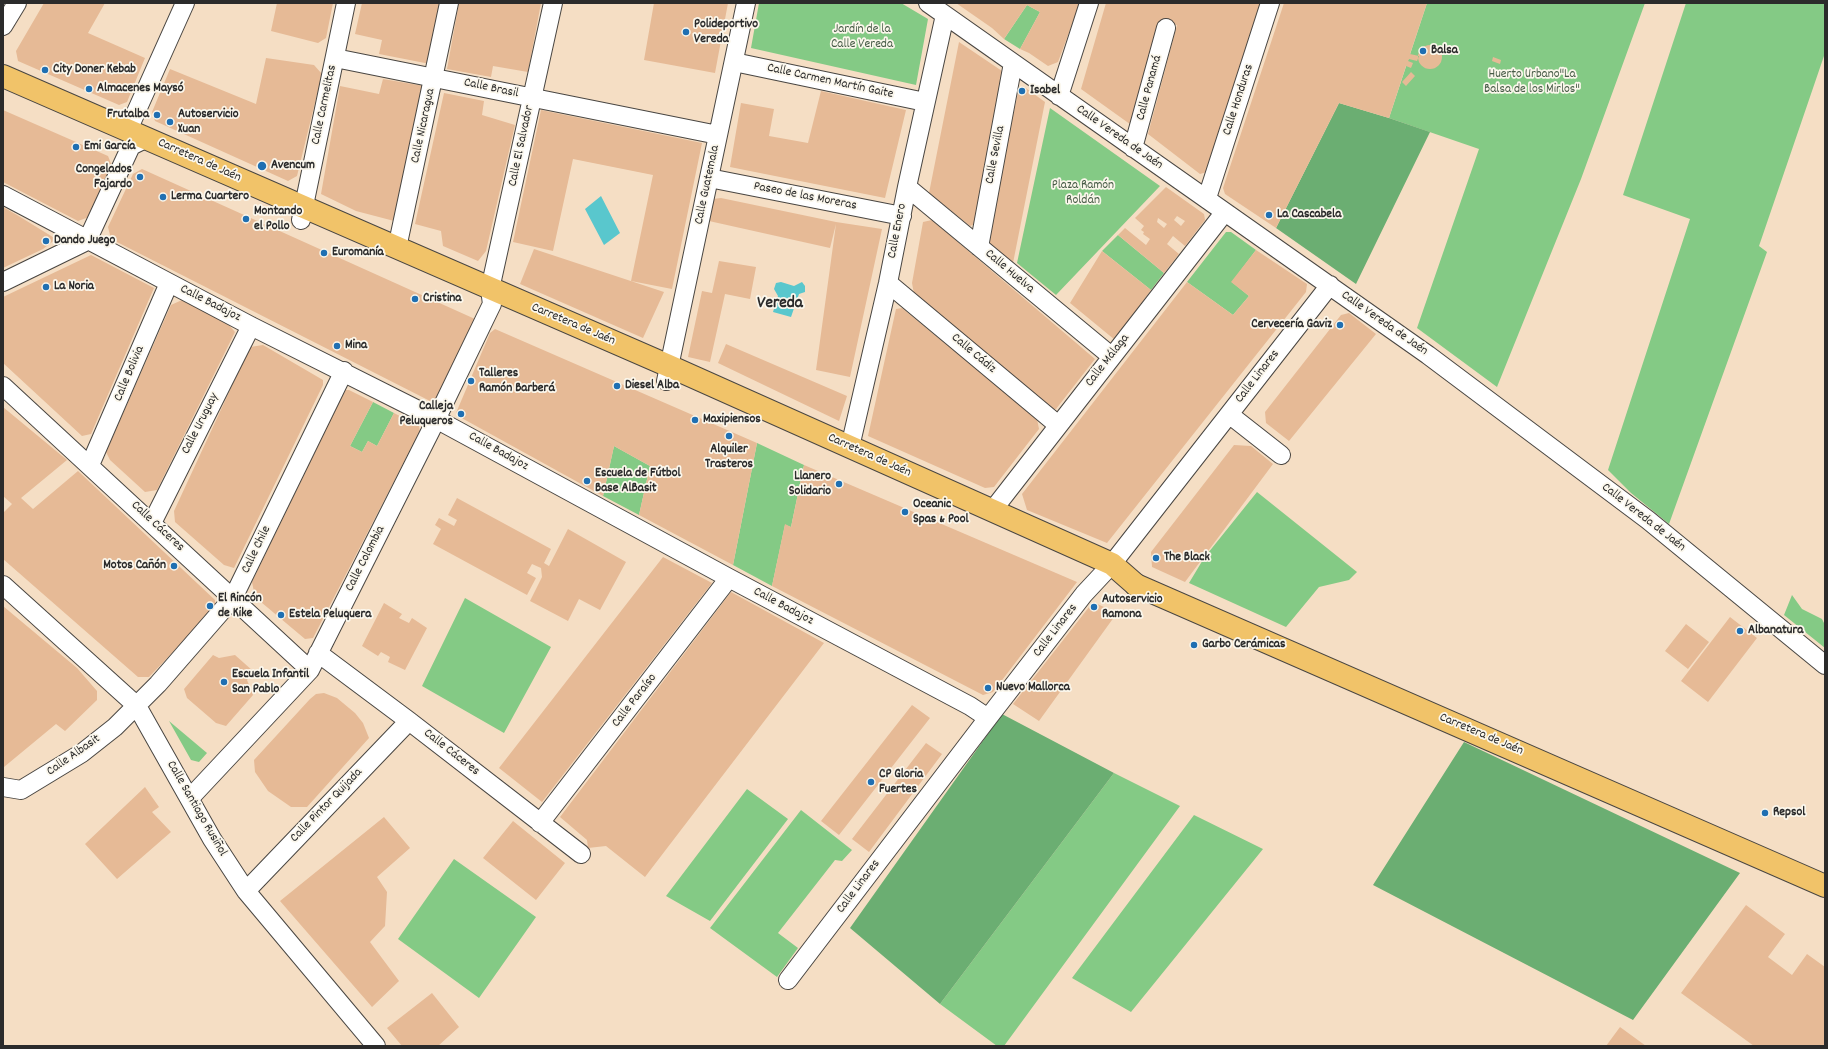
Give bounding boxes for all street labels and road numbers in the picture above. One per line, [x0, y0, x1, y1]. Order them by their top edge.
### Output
street label: Calle Panamá [1134, 54, 1166, 122]
street label: Calle Carmen Martín Gaite [765, 61, 895, 103]
street label: Calle Honduras [1220, 62, 1258, 138]
street label: Calle Carmelitas [309, 64, 341, 146]
street label: Calle Brasil [462, 76, 520, 102]
street label: Calle Nicaragua [408, 87, 440, 165]
street label: Calle Vereda de Jaén [1073, 102, 1165, 174]
street label: Calle El Salvador [506, 104, 538, 188]
street label: Calle Sevilla [983, 125, 1009, 185]
street label: Carretera de Jaén [155, 136, 243, 186]
street label: Calle Guatemala [692, 144, 724, 226]
street label: Paseo de las Moreras [752, 179, 858, 215]
street label: Calle Enero [885, 202, 911, 260]
street label: Calle Huelva [981, 247, 1037, 297]
street label: Calle Badajoz [177, 282, 243, 326]
street label: Calle Vereda de Jaén [1338, 288, 1430, 360]
street label: Carretera de Jaén [529, 300, 617, 350]
street label: Calle Cádiz [947, 331, 999, 377]
street label: Calle Málaga [1083, 332, 1133, 390]
street label: Calle Bolivia [111, 344, 149, 404]
street label: Calle Linares [1232, 347, 1284, 407]
street label: Calle Uruguay [179, 391, 223, 457]
street label: Calle Badajoz [465, 429, 531, 475]
street label: Carretera de Jaén [825, 431, 913, 481]
street label: Calle Vereda de Jaén [1598, 480, 1688, 556]
street label: Calle Cáceres [127, 498, 187, 556]
street label: Calle Chile [239, 524, 275, 576]
street label: Calle Colombia [343, 524, 389, 594]
street label: Calle Badajoz [750, 585, 816, 629]
street label: Calle Linares [1030, 601, 1082, 661]
street label: Calle Paraíso [609, 671, 661, 731]
street label: Carretera de Jaén [1437, 710, 1525, 760]
street label: Calle Cáceres [420, 726, 482, 780]
street label: Calle Albasit [44, 732, 104, 780]
street label: Calle Santiago Rusiñol [162, 758, 230, 860]
street label: Calle Pintor Quijada [288, 766, 366, 846]
street label: Calle Linares [834, 857, 884, 917]

